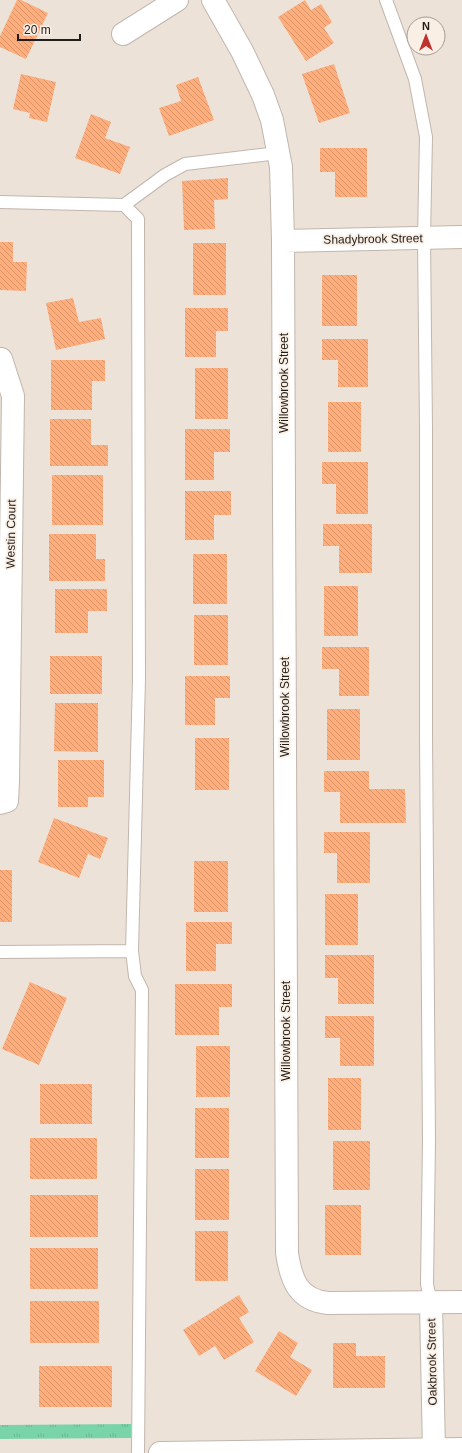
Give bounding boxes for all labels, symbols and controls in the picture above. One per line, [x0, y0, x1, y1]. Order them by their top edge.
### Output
scale bar [18, 16, 80, 42]
north arrow [406, 16, 446, 56]
text: N [422, 20, 430, 32]
text: 20 m [24, 23, 51, 37]
street label: Shadybrook Street [323, 231, 423, 247]
street label: Willowbrook Street [277, 332, 291, 433]
street label: Westin Court [3, 499, 19, 569]
street label: Willowbrook Street [278, 656, 292, 757]
street label: Willowbrook Street [279, 980, 293, 1081]
street label: Oakbrook Street [424, 1318, 440, 1406]

